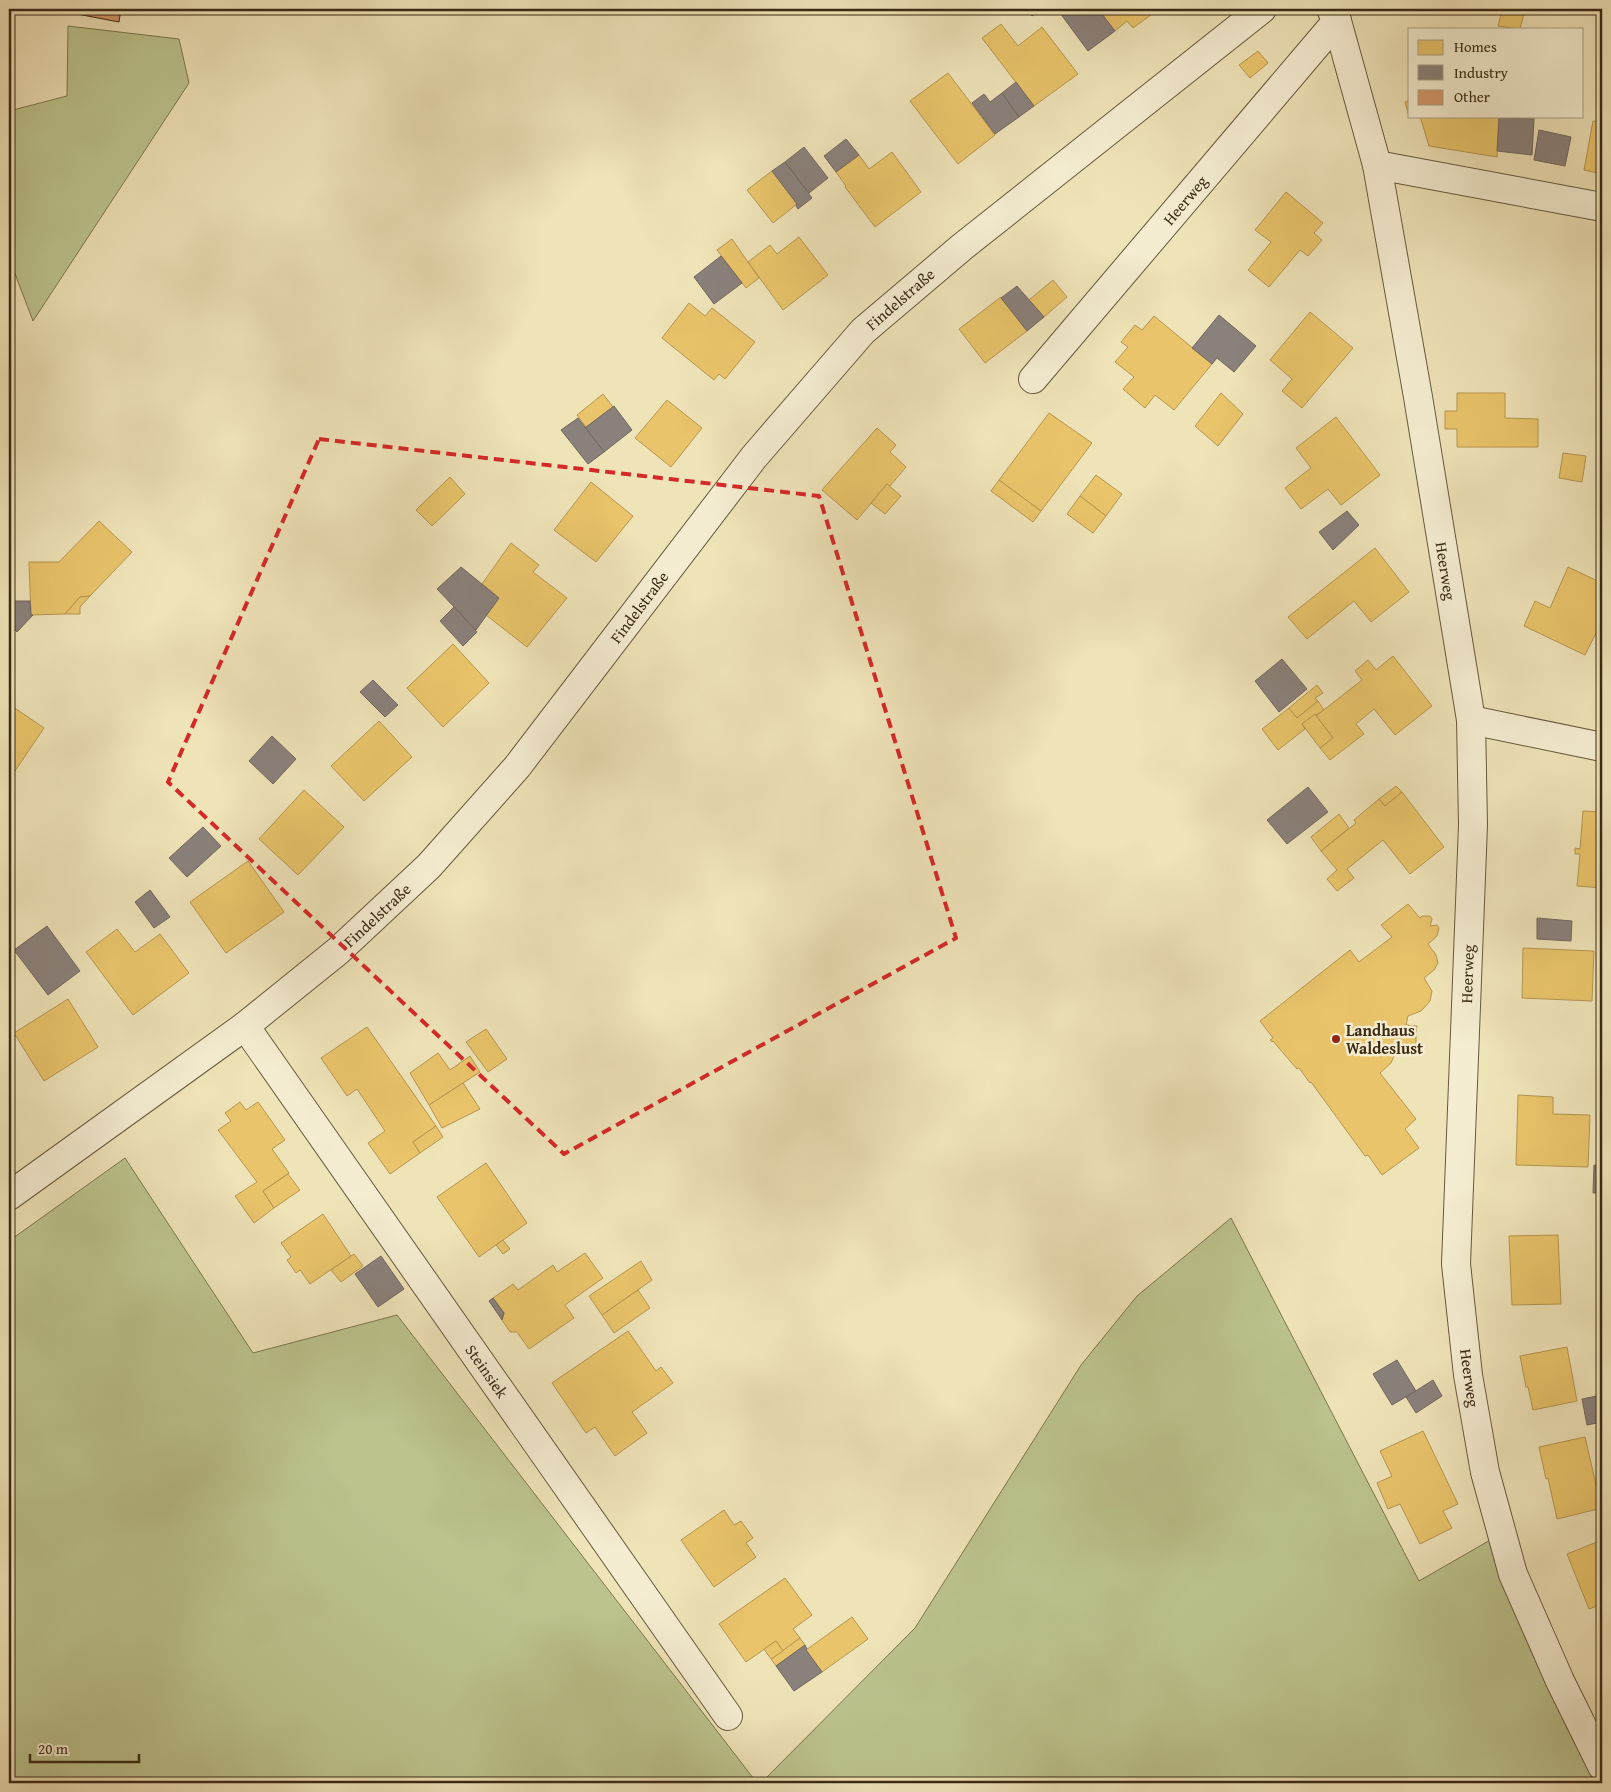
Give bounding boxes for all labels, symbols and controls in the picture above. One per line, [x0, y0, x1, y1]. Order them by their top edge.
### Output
legend [1408, 28, 1584, 118]
text: Homes [1454, 36, 1497, 57]
text: Industry [1454, 62, 1509, 83]
text: Other [1454, 86, 1490, 107]
street label: Heerweg [1157, 170, 1213, 230]
street label: Findelstraße [860, 262, 940, 336]
street label: Heerweg [1430, 540, 1462, 602]
street label: Findelstraße [604, 566, 674, 648]
street label: Findelstraße [338, 877, 416, 953]
street label: Heerweg [1454, 944, 1480, 1004]
place label: Landhaus Waldeslust [1346, 1018, 1423, 1060]
marker: Landhaus Waldeslust [1330, 1033, 1342, 1045]
street label: Steinsiek [460, 1339, 515, 1404]
street label: Heerweg [1454, 1347, 1486, 1409]
scale bar [30, 1732, 139, 1764]
text: 20 m [38, 1738, 69, 1759]

